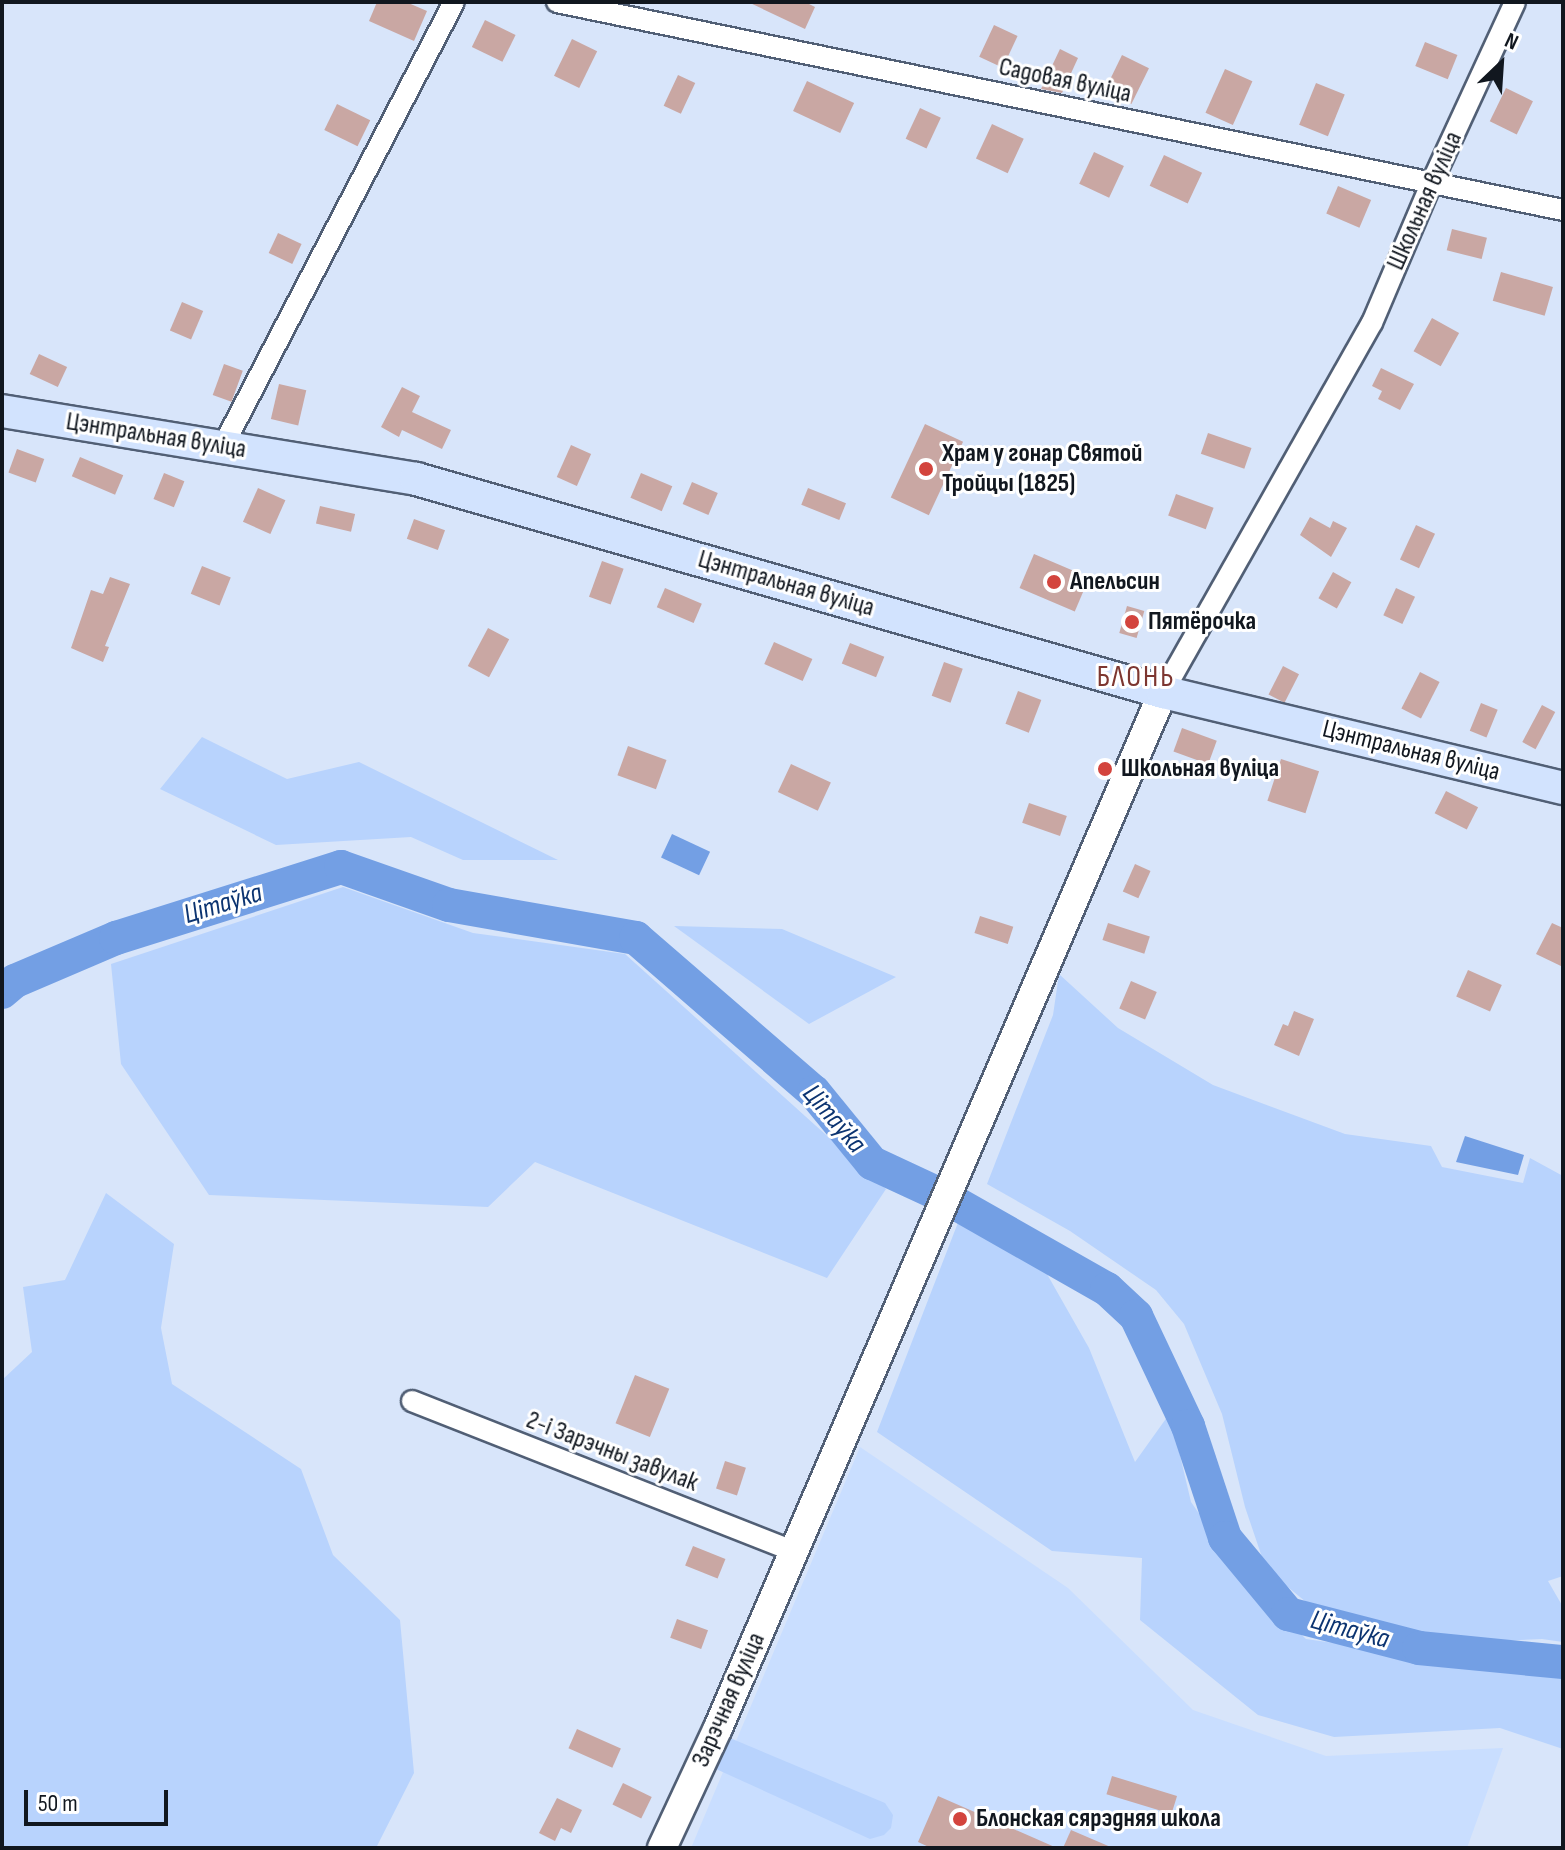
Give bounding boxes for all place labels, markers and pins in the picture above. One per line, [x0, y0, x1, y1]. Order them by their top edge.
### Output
place label: Храм у гонар Святой Тройцы (1825) [942, 438, 1142, 500]
marker: Храм у гонар Святой Тройцы (1825) [917, 460, 935, 478]
place label: Апельсин [1070, 566, 1160, 598]
marker: Апельсин [1045, 573, 1063, 591]
place label: Пятёрочка [1148, 606, 1256, 638]
marker: Пятёрочка [1123, 613, 1141, 631]
place label: Школьная вуліца [1121, 753, 1279, 785]
marker: Школьная вуліца [1096, 760, 1114, 778]
place label: Блонская сярэдняя школа [976, 1803, 1221, 1835]
marker: Блонская сярэдняя школа [951, 1810, 969, 1828]

